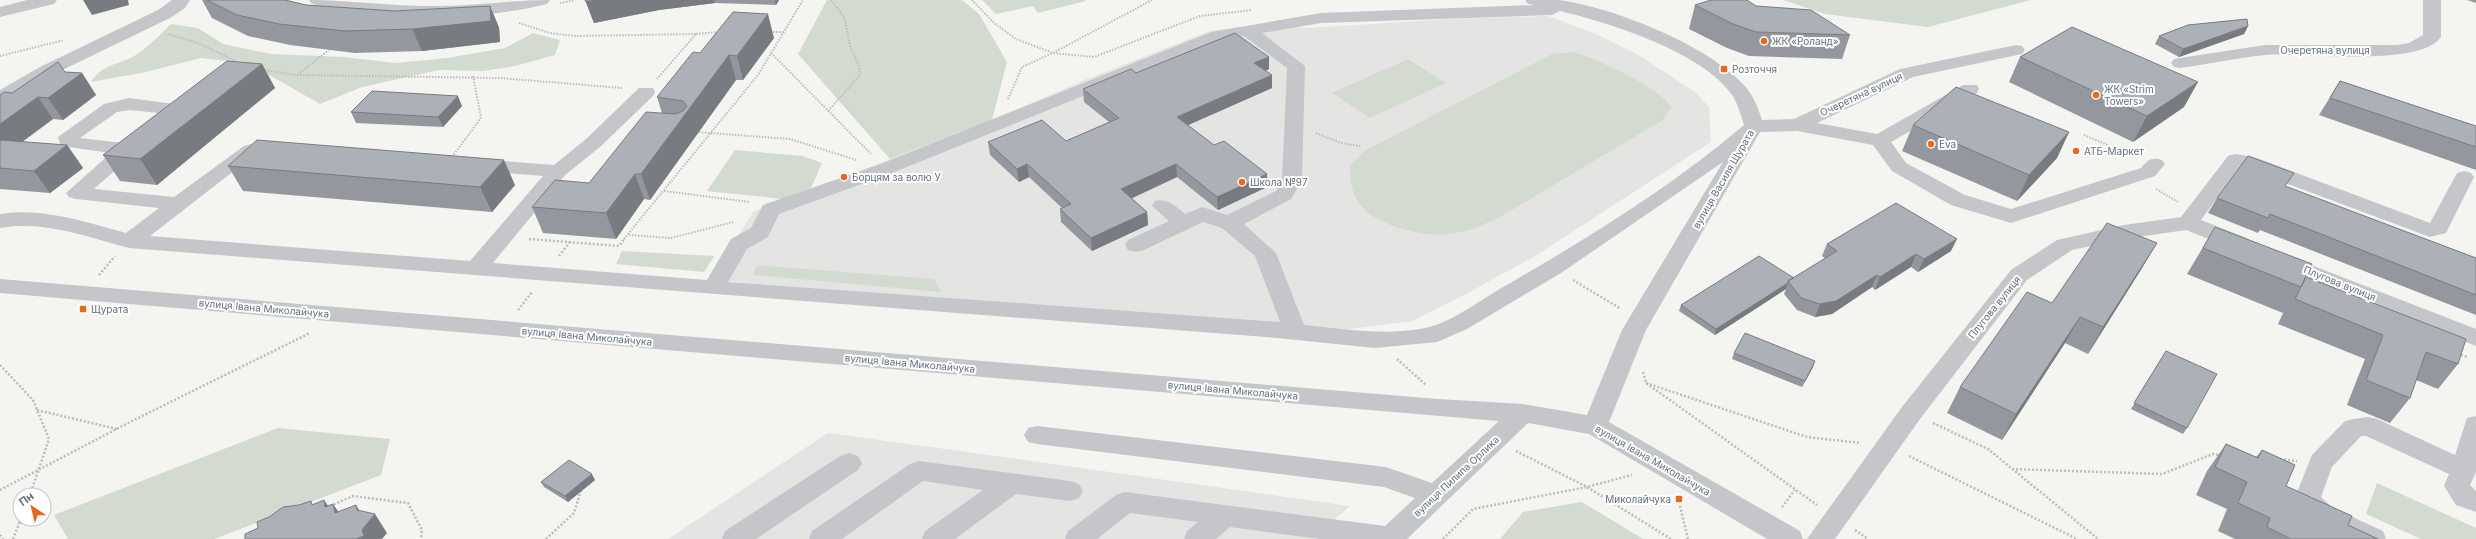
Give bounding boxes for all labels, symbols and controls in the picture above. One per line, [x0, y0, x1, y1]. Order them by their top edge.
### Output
place label: ЖК «Роланд» [1772, 35, 1839, 47]
marker: ЖК «Роланд» [1759, 36, 1769, 46]
street label: Очеретяна вулиця [2280, 44, 2370, 56]
place label: Розточчя [1732, 63, 1777, 75]
marker: Розточчя [1719, 64, 1729, 74]
street label: Очеретяна вулиця [1818, 70, 1904, 118]
place label: ЖК «Strim Towers» [2104, 83, 2154, 107]
marker: ЖК «Strim Towers» [2091, 90, 2101, 100]
street label: вулиця Василя Щурата [1690, 127, 1756, 231]
place label: Eva [1939, 138, 1956, 150]
marker: Eva [1926, 139, 1936, 149]
place label: АТБ-Маркет [2084, 145, 2144, 157]
marker: АТБ-Маркет [2071, 146, 2081, 156]
place label: Борцям за волю У [852, 171, 942, 183]
marker: Борцям за волю У [839, 172, 849, 182]
place label: Школа №97 [1250, 176, 1308, 188]
marker: Школа №97 [1237, 177, 1247, 187]
street label: Плугова вулиця [2302, 263, 2378, 303]
street label: Плугова вулиця [1965, 273, 2023, 341]
street label: вулиця Івана Миколайчука [198, 296, 330, 320]
place label: Щурата [91, 303, 128, 315]
marker: Щурата [78, 304, 88, 314]
street label: вулиця Івана Миколайчука [521, 324, 653, 348]
street label: вулиця Івана Миколайчука [844, 351, 976, 375]
street label: вулиця Івана Миколайчука [1167, 378, 1299, 402]
street label: вулиця Івана Миколайчука [1593, 422, 1713, 498]
street label: вулиця Пилипа Орлика [1411, 433, 1501, 519]
north arrow [12, 487, 52, 527]
text: Пн [16, 489, 37, 509]
place label: Миколайчука [1605, 493, 1671, 505]
marker: Миколайчука [1674, 494, 1684, 504]

